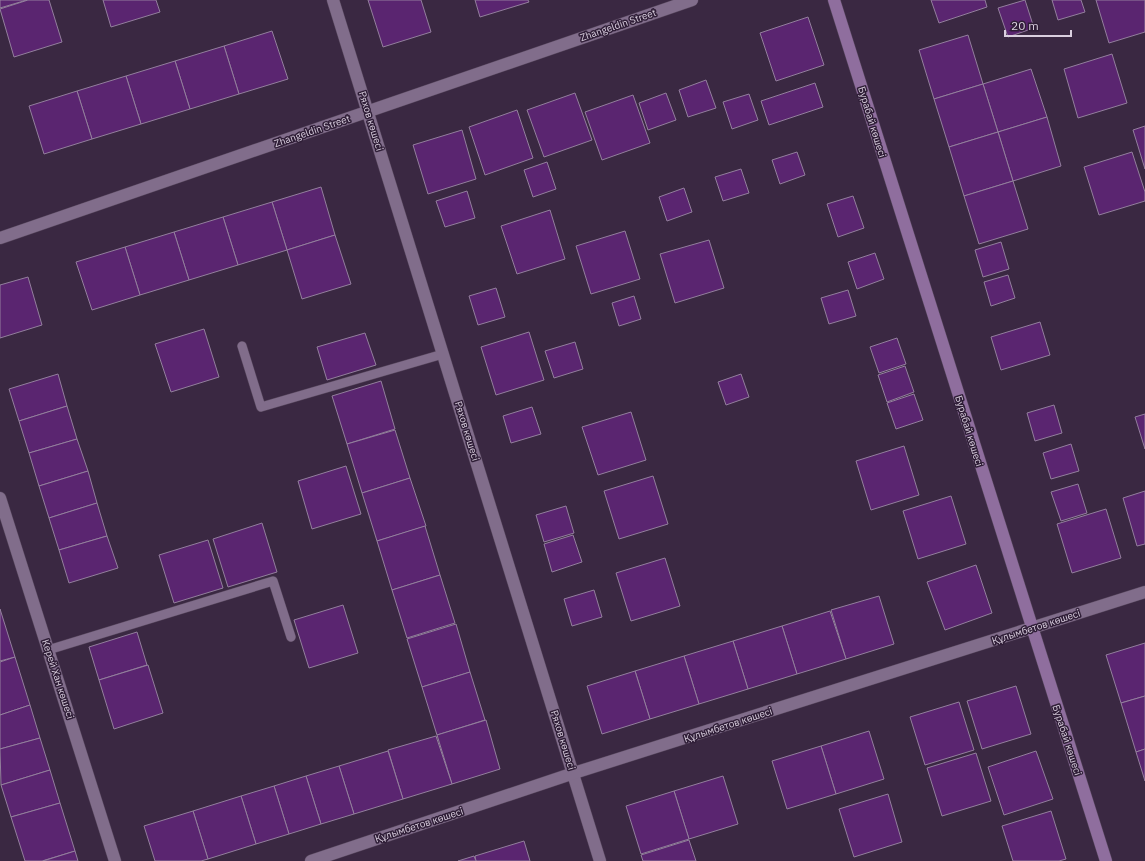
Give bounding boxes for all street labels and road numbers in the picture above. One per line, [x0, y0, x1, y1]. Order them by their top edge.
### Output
street label: Zhangeldin Street [578, 6, 658, 44]
street label: Бурабай көшесі [855, 85, 889, 159]
street label: Ряхов көшесі [356, 90, 386, 152]
street label: Zhangeldin Street [272, 112, 352, 150]
street label: Бурабай көшесі [952, 394, 986, 468]
street label: Ряхов көшесі [452, 400, 482, 462]
street label: Құлымбетов көшесі [990, 607, 1082, 647]
street label: Керей Хан көшесі [39, 638, 77, 720]
street label: Бурабай көшесі [1049, 703, 1085, 777]
street label: Құлымбетов көшесі [682, 705, 774, 745]
street label: Ряхов көшесі [548, 709, 578, 771]
street label: Құлымбетов көшесі [373, 805, 465, 845]

